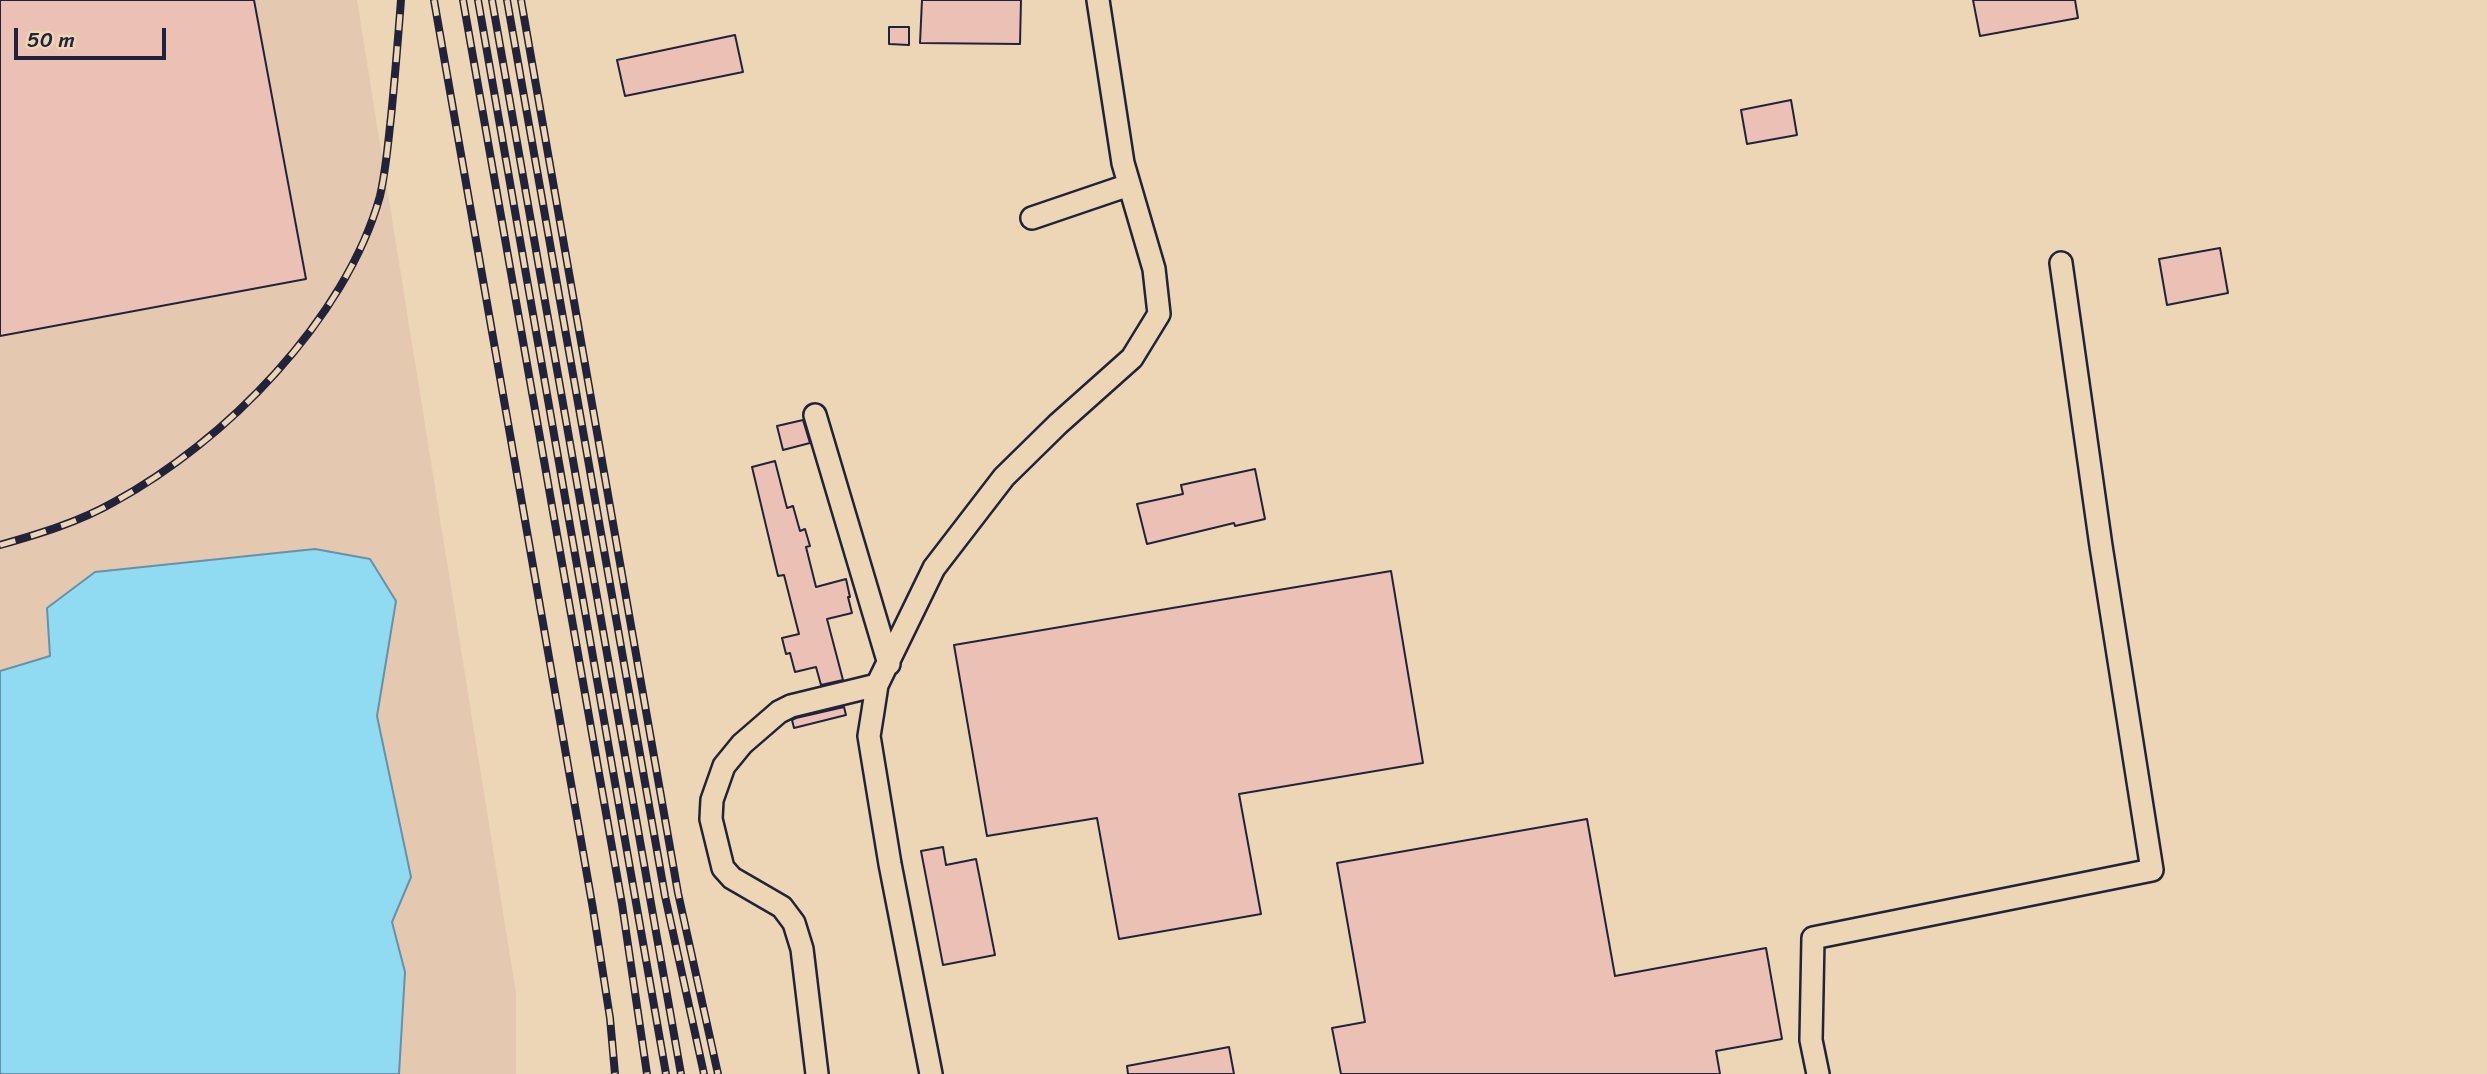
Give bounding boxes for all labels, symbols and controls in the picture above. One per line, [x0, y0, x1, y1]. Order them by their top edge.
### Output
scale bar [18, 14, 170, 58]
text: 50 m [27, 21, 75, 59]

